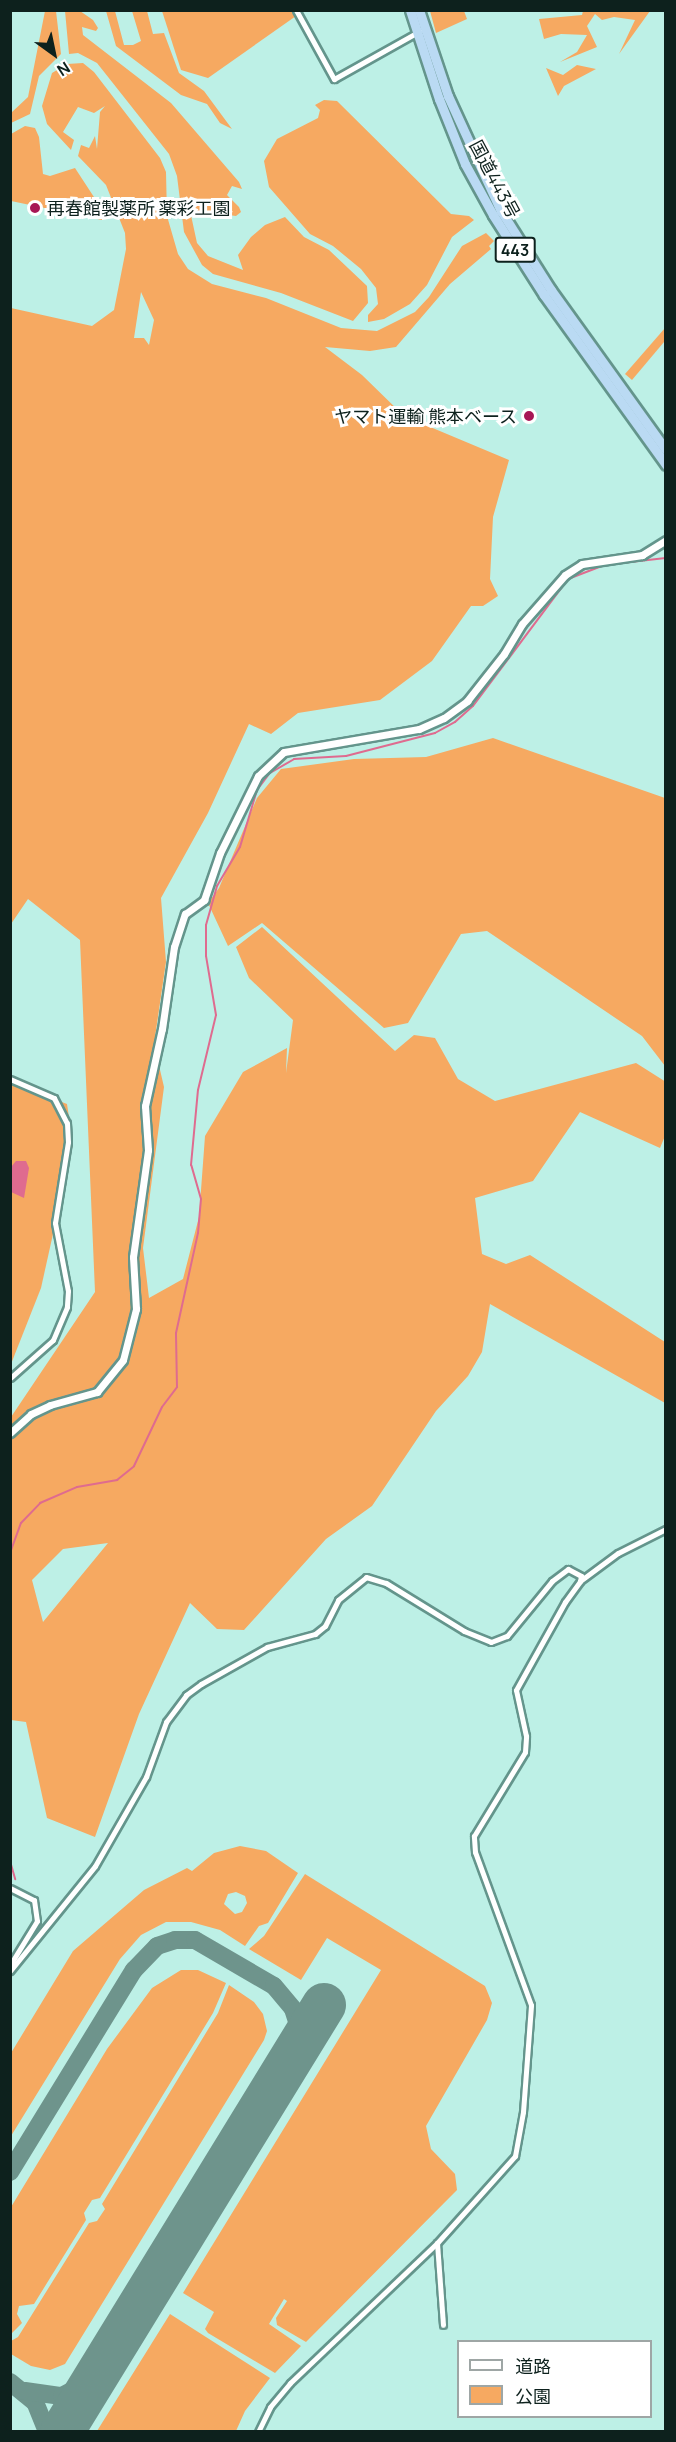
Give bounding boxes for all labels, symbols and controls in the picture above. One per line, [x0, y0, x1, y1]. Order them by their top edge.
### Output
north arrow [24, 24, 84, 84]
text: N [53, 57, 75, 81]
street label: 国道443号 [465, 136, 525, 222]
place label: 再春館製薬所 薬彩工園 [47, 197, 231, 219]
marker: 再春館製薬所 薬彩工園 [28, 201, 42, 215]
road number: 443 [494, 237, 536, 263]
place label: ヤマト運輸 熊本ベース [333, 405, 517, 427]
marker: ヤマト運輸 熊本ベース [522, 409, 536, 423]
legend [457, 2340, 652, 2418]
text: 道路 [515, 2354, 551, 2378]
text: 公園 [515, 2384, 551, 2408]

